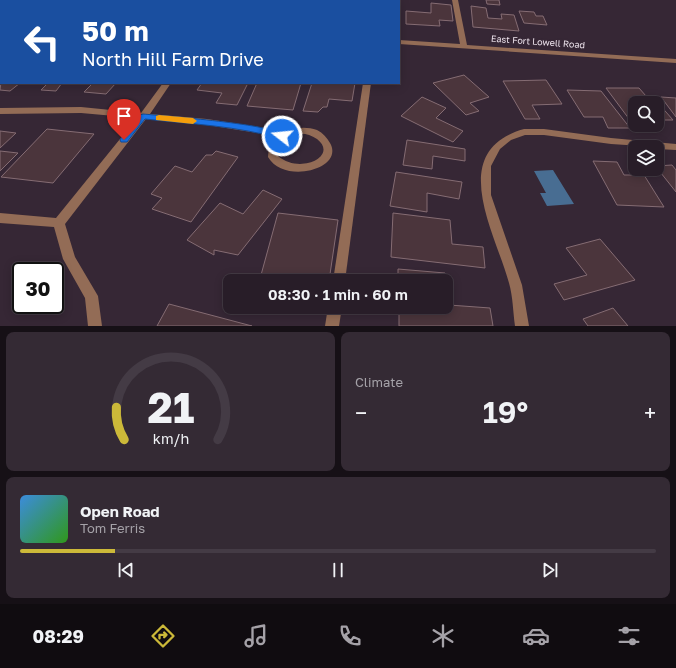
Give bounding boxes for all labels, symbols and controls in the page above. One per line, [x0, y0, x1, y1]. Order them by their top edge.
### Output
text: 50 m [82, 14, 149, 47]
icon: left [16, 16, 68, 68]
street label: East Fort Lowell Road [491, 33, 585, 50]
text: North Hill Farm Drive [82, 48, 264, 70]
map controls [628, 96, 664, 176]
button: search [628, 96, 664, 132]
pin [107, 99, 141, 140]
icon: arrive [113, 105, 135, 127]
position arrow [261, 115, 303, 157]
button: layers [628, 140, 664, 176]
speed limit sign: 30 [12, 262, 64, 314]
text: 08:30 · 1 min · 60 m [268, 285, 408, 303]
text: Climate [355, 374, 403, 390]
text: 21 [147, 381, 194, 431]
text: 19° [483, 394, 528, 430]
text: − [355, 399, 367, 426]
text: + [644, 399, 656, 426]
text: km/h [152, 429, 189, 446]
text: Open Road [80, 502, 160, 520]
text: Tom Ferris [80, 520, 145, 536]
icon: previous [115, 559, 137, 581]
icon: pause [327, 559, 349, 581]
icon: next [539, 559, 561, 581]
icon: directions [149, 622, 177, 650]
icon: music [242, 622, 270, 650]
icon: phone [336, 622, 364, 650]
icon: climate [429, 622, 457, 650]
icon: car [522, 622, 550, 650]
icon: filters [615, 622, 643, 650]
text: 08:29 [33, 625, 84, 647]

